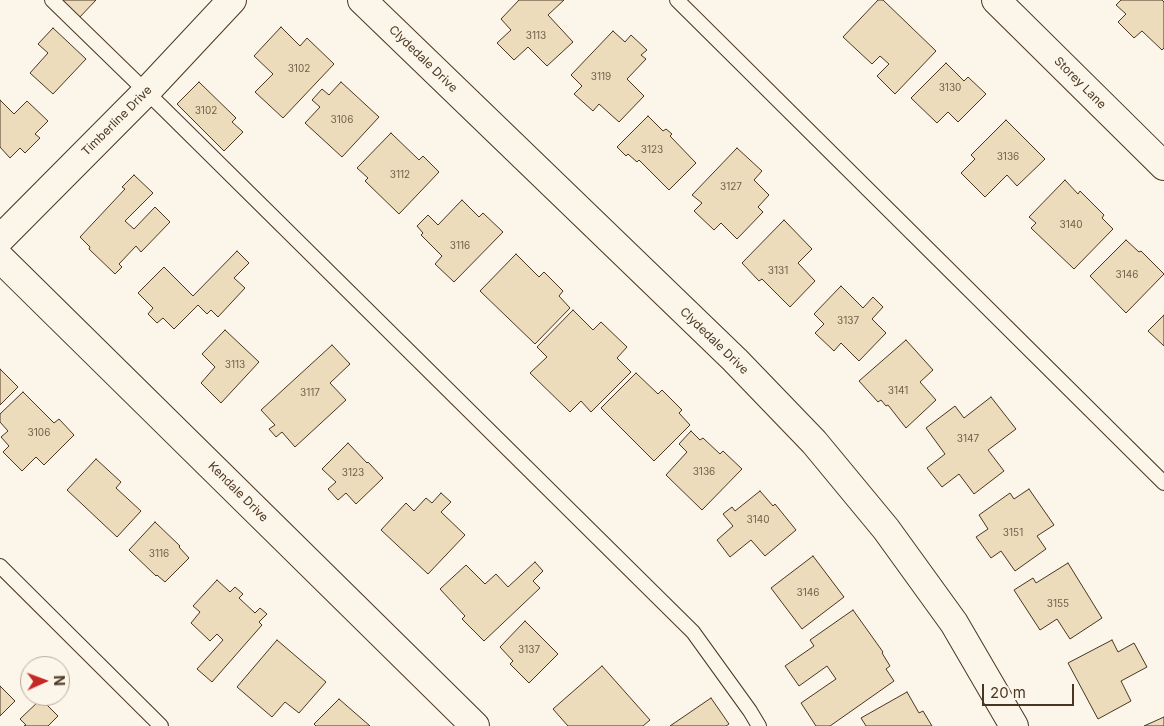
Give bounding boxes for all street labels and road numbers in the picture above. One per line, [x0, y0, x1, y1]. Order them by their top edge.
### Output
street label: Clydedale Drive [386, 23, 460, 95]
street label: Storey Lane [1051, 54, 1109, 112]
street label: Timberline Drive [79, 83, 155, 159]
street label: Clydedale Drive [677, 305, 751, 377]
street label: Kendale Drive [205, 459, 271, 525]

